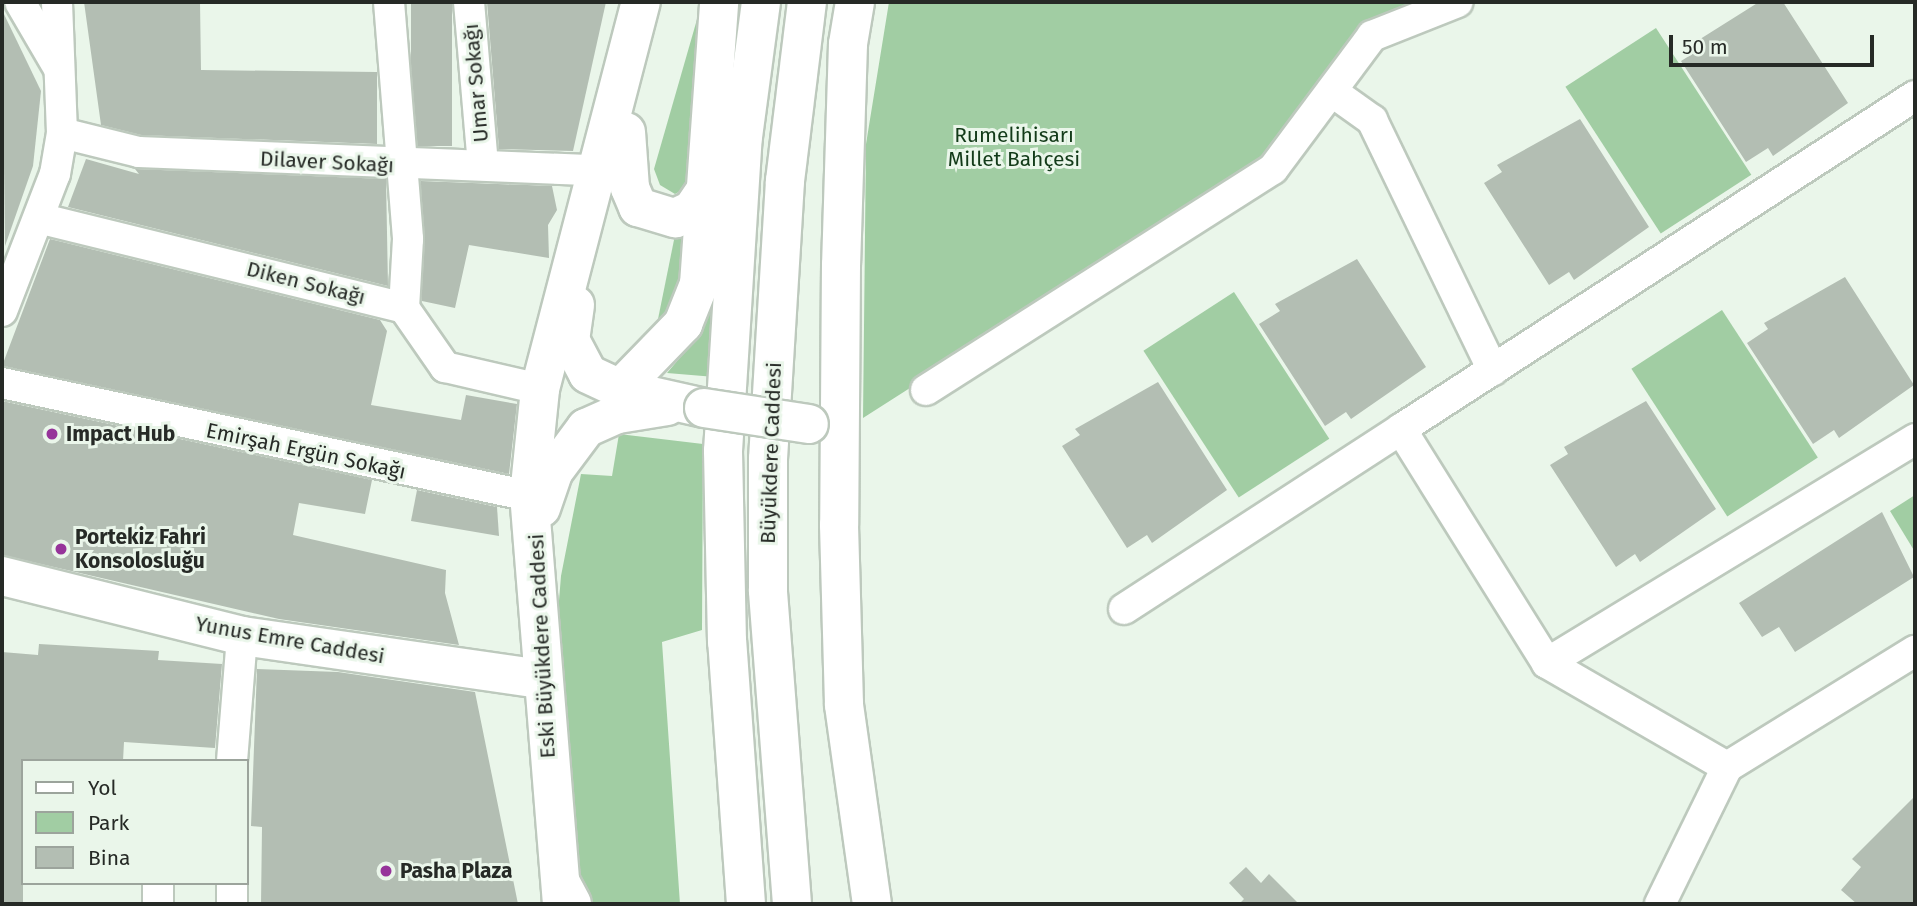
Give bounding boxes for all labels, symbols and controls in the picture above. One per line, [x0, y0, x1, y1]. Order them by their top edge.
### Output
scale bar [1672, 21, 1877, 65]
street label: Umar Sokağı [458, 23, 494, 143]
text: 50 m [1682, 34, 1728, 60]
park label: Rumelihisarı Millet Bahçesi [948, 122, 1080, 172]
street label: Dilaver Sokağı [259, 146, 395, 178]
street label: Diken Sokağı [244, 256, 368, 310]
street label: Büyükdere Caddesi [755, 362, 787, 544]
street label: Emirşah Ergün Sokağı [204, 418, 408, 484]
place label: Impact Hub [66, 421, 175, 447]
marker: Impact Hub [44, 426, 60, 442]
place label: Portekiz Fahri Konsolosluğu [75, 524, 206, 574]
street label: Eski Büyükdere Caddesi [524, 533, 560, 759]
marker: Portekiz Fahri Konsolosluğu [53, 541, 69, 557]
street label: Yunus Emre Caddesi [194, 611, 386, 669]
legend [21, 759, 248, 885]
text: Yol [88, 775, 117, 801]
text: Park [88, 810, 129, 836]
text: Bina [88, 845, 130, 871]
place label: Pasha Plaza [400, 858, 512, 884]
marker: Pasha Plaza [378, 863, 394, 879]

